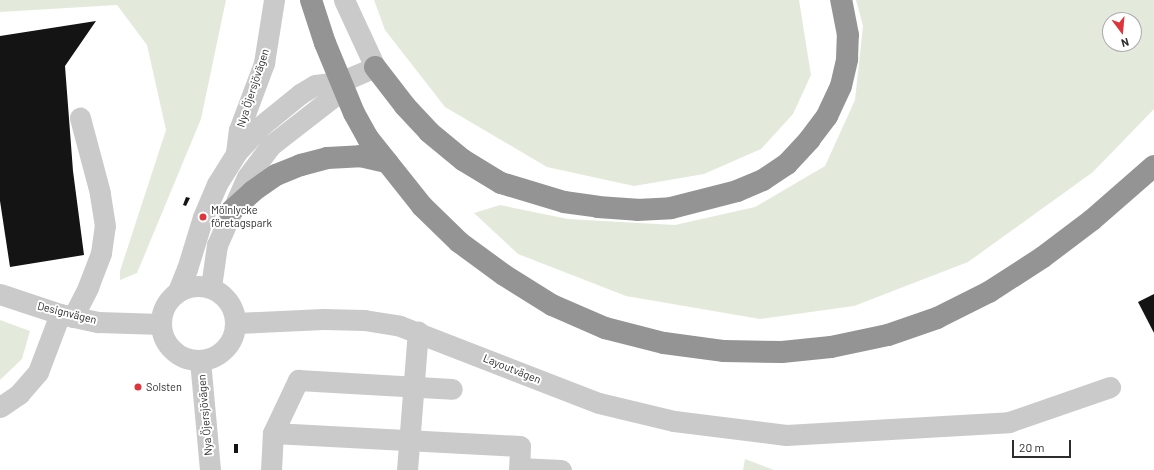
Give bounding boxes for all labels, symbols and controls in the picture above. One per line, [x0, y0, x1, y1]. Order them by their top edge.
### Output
north arrow [1102, 12, 1142, 52]
text: N [1120, 36, 1130, 50]
street label: Nya Öjersjövägen [234, 47, 272, 129]
place label: Mölnlycke företagspark [211, 204, 272, 230]
marker: Mölnlycke företagspark [198, 212, 208, 222]
street label: Designvägen [36, 299, 98, 327]
street label: Layoutvägen [481, 351, 543, 387]
street label: Nya Öjersjövägen [195, 374, 215, 456]
place label: Solsten [146, 380, 182, 394]
marker: Solsten [133, 382, 143, 392]
scale bar [1014, 432, 1073, 458]
text: 20 m [1019, 440, 1045, 454]

